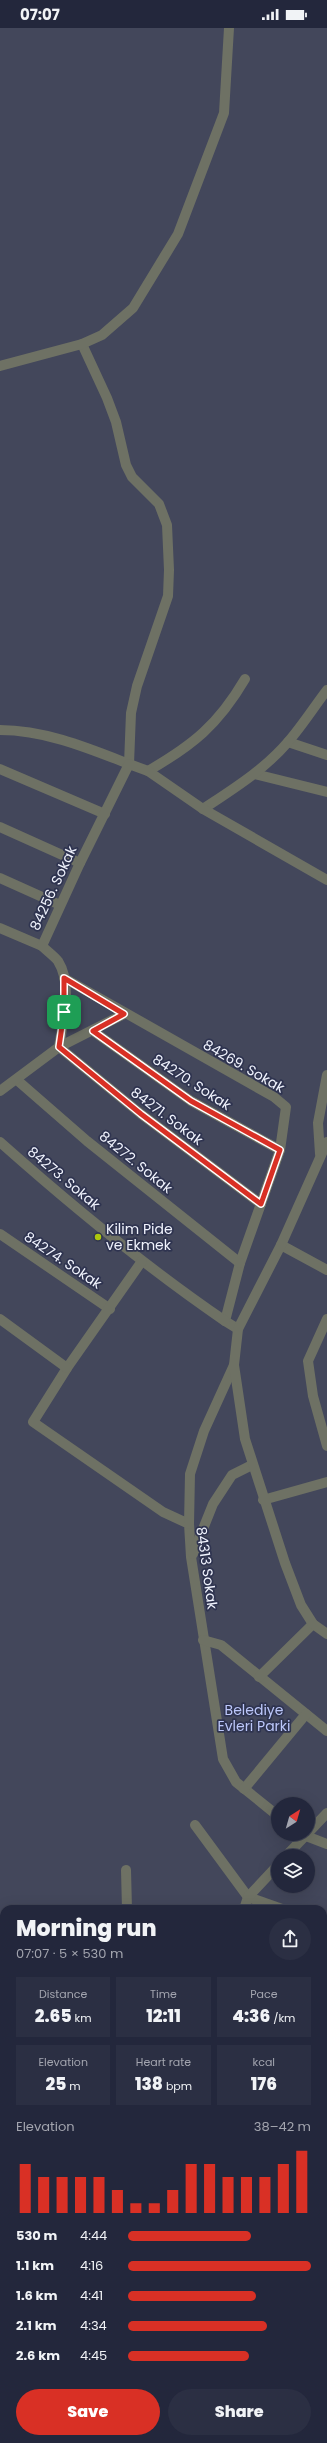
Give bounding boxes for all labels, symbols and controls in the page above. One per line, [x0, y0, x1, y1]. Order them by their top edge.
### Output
text: 07:07 [20, 4, 60, 25]
street label: 84256. Sokak [25, 842, 82, 934]
pin [47, 995, 81, 1029]
icon: arrive [53, 1001, 75, 1023]
street label: 84269. Sokak [200, 1035, 289, 1098]
street label: 84270. Sokak [149, 1049, 236, 1115]
street label: 84271. Sokak [127, 1082, 208, 1150]
street label: 84272. Sokak [95, 1126, 178, 1198]
street label: 84273. Sokak [23, 1142, 105, 1215]
place label: Kilim Pide ve Ekmek [106, 1219, 173, 1255]
street label: 84274. Sokak [20, 1227, 106, 1294]
marker: Kilim Pide ve Ekmek [93, 1232, 103, 1242]
street label: 84313 Sokak [191, 1525, 223, 1611]
park label: Belediye Evleri Parki [217, 1700, 291, 1736]
north arrow [271, 1797, 315, 1841]
map controls [271, 1797, 315, 1893]
button: layers [271, 1849, 315, 1893]
text: Morning run [16, 1913, 157, 1944]
button: share [269, 1918, 311, 1960]
text: 07:07 · 5 × 530 m [16, 1944, 123, 1963]
text: Distance [39, 1986, 87, 2002]
text: Time [150, 1986, 177, 2002]
text: Pace [250, 1986, 277, 2002]
text: 2.65 [35, 2004, 72, 2028]
text: 12:11 [146, 2004, 181, 2028]
text: 4:36 [232, 2004, 270, 2028]
text: km [72, 2010, 92, 2026]
text: /km [270, 2010, 295, 2026]
text: Elevation [38, 2054, 88, 2070]
text: Heart rate [136, 2054, 191, 2070]
text: kcal [253, 2054, 275, 2070]
text: 25 [46, 2072, 66, 2096]
text: 138 [135, 2072, 163, 2096]
text: 176 [251, 2072, 277, 2096]
text: m [66, 2078, 81, 2094]
text: bpm [163, 2078, 192, 2094]
text: Elevation [16, 2117, 75, 2136]
text: 38–42 m [254, 2117, 311, 2136]
text: 530 m [16, 2226, 57, 2245]
text: 4:44 [80, 2226, 107, 2245]
text: 1.1 km [16, 2256, 54, 2275]
text: 4:16 [80, 2256, 103, 2275]
text: 1.6 km [16, 2286, 57, 2305]
text: 4:41 [80, 2286, 103, 2305]
text: 2.1 km [16, 2316, 57, 2335]
text: 4:34 [80, 2316, 107, 2335]
text: 2.6 km [16, 2346, 60, 2365]
text: 4:45 [80, 2346, 107, 2365]
button: Save [16, 2389, 160, 2435]
button: Share [168, 2389, 311, 2435]

